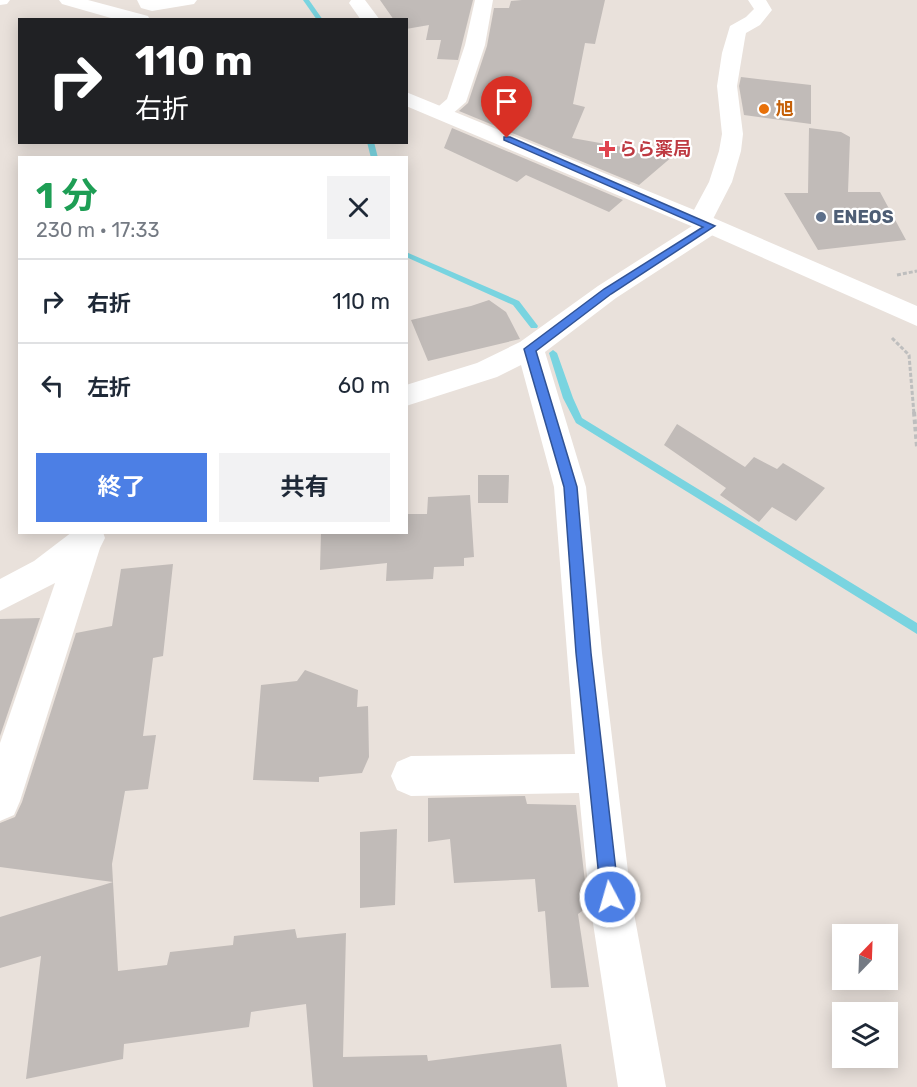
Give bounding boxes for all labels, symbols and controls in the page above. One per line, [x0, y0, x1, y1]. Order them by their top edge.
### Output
text: 110 m [135, 36, 253, 86]
icon: right [36, 42, 114, 120]
pin [481, 76, 532, 138]
icon: arrive [490, 85, 523, 118]
text: 右折 [135, 93, 189, 125]
place label: 旭 [776, 98, 794, 120]
marker: 旭 [757, 102, 771, 116]
place label: らら薬局 [619, 138, 691, 160]
marker: らら薬局 [600, 142, 614, 156]
text: 1 分 [36, 174, 98, 217]
button: close [327, 176, 390, 239]
place label: ENEOS [833, 206, 894, 228]
marker: ENEOS [814, 210, 828, 224]
text: 230 m · 17:33 [36, 218, 160, 242]
icon: right [36, 285, 69, 318]
text: 110 m [332, 288, 390, 315]
text: 右折 [87, 290, 131, 317]
icon: left [36, 369, 69, 402]
text: 60 m [338, 372, 390, 399]
text: 左折 [87, 374, 131, 401]
button: 終了 [36, 453, 207, 522]
button: 共有 [219, 453, 390, 522]
position arrow [578, 865, 642, 929]
north arrow [832, 924, 898, 990]
map controls [832, 924, 898, 1068]
button: layers [832, 1002, 898, 1068]

